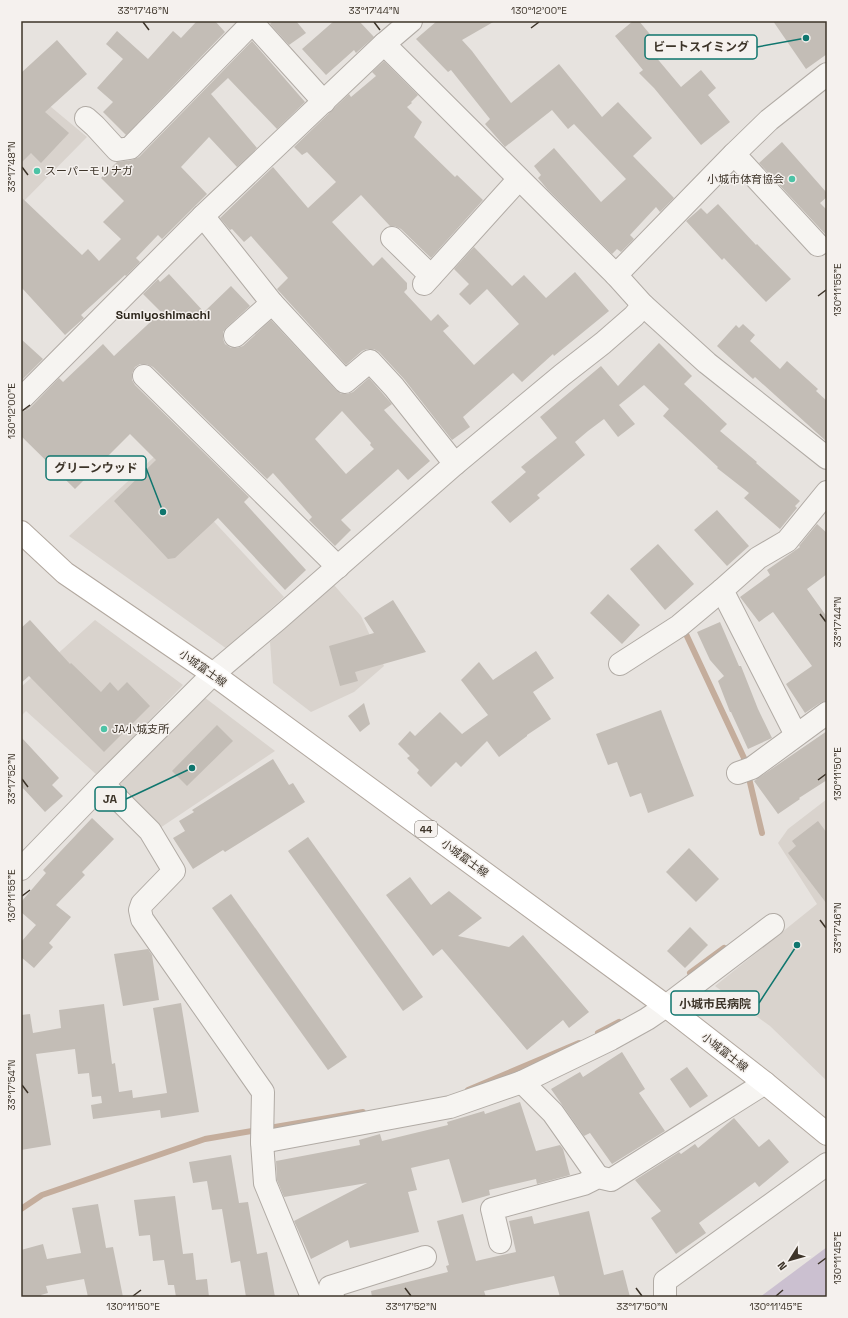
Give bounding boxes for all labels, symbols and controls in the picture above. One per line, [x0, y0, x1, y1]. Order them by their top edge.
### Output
text: 33°17'46"N [117, 4, 169, 17]
text: 33°17'44"N [349, 4, 399, 17]
text: 130°12'00"E [511, 4, 567, 17]
callout: ビートスイミング [645, 35, 757, 59]
text: ビートスイミング [653, 39, 749, 55]
text: 33°17'48"N [5, 141, 18, 193]
place label: スーパーモリナガ [45, 164, 133, 178]
marker: スーパーモリナガ [32, 166, 42, 176]
place label: 小城市体育協会 [707, 172, 784, 186]
marker: 小城市体育協会 [787, 174, 797, 184]
text: 130°11'55"E [831, 263, 844, 317]
district label: Sumiyoshimachi [116, 307, 210, 323]
text: 130°12'00"E [5, 383, 18, 439]
callout: グリーンウッド [46, 456, 146, 480]
text: グリーンウッド [54, 460, 138, 476]
text: 33°17'44"N [831, 597, 844, 647]
street label: 小城富士線 [176, 646, 230, 690]
place label: JA小城支所 [112, 722, 170, 736]
marker: JA小城支所 [99, 724, 109, 734]
text: 130°11'50"E [831, 747, 844, 801]
text: 33°17'52"N [5, 753, 18, 805]
callout: JA [95, 787, 126, 811]
text: JA [103, 791, 118, 807]
road number: 44 [415, 821, 437, 837]
street label: 小城富士線 [439, 836, 491, 880]
text: 130°11'55"E [5, 869, 18, 923]
text: 33°17'46"N [831, 902, 844, 954]
callout: 小城市民病院 [671, 991, 759, 1015]
text: 小城市民病院 [679, 996, 751, 1012]
street label: 小城富士線 [699, 1030, 751, 1074]
text: 33°17'54"N [5, 1060, 18, 1111]
text: 130°11'45"E [831, 1231, 844, 1285]
north arrow [770, 1240, 810, 1280]
text: N [774, 1259, 790, 1273]
text: 130°11'50"E [106, 1300, 160, 1313]
text: 33°17'52"N [385, 1300, 437, 1313]
text: 33°17'50"N [616, 1300, 668, 1313]
text: 130°11'45"E [749, 1300, 803, 1313]

